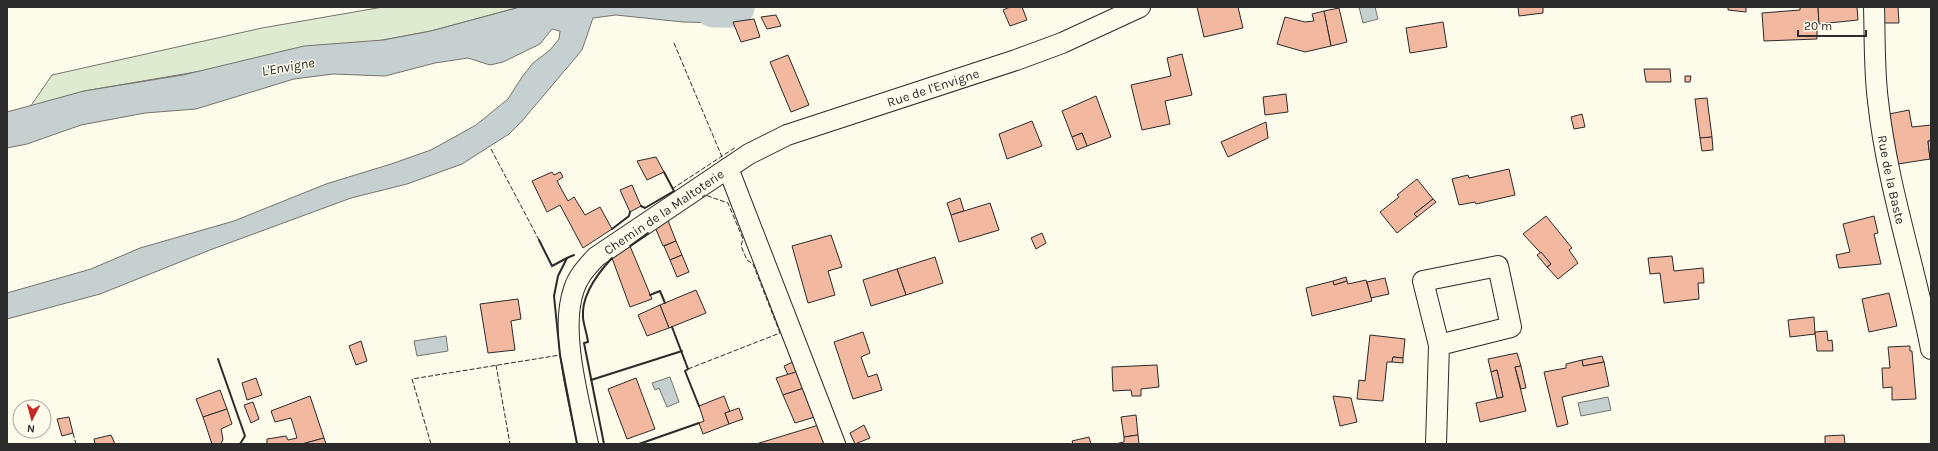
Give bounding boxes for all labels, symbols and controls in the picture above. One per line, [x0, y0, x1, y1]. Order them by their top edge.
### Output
scale bar [1798, 12, 1866, 38]
text: 20 m [1804, 19, 1832, 33]
water label: L'Envigne [260, 54, 316, 80]
street label: Rue de l'Envigne [885, 65, 981, 109]
street label: Rue de la Baste [1875, 134, 1909, 226]
street label: Chemin de la Maltoterie [601, 166, 727, 257]
north arrow [12, 399, 52, 439]
text: N [26, 422, 36, 435]

